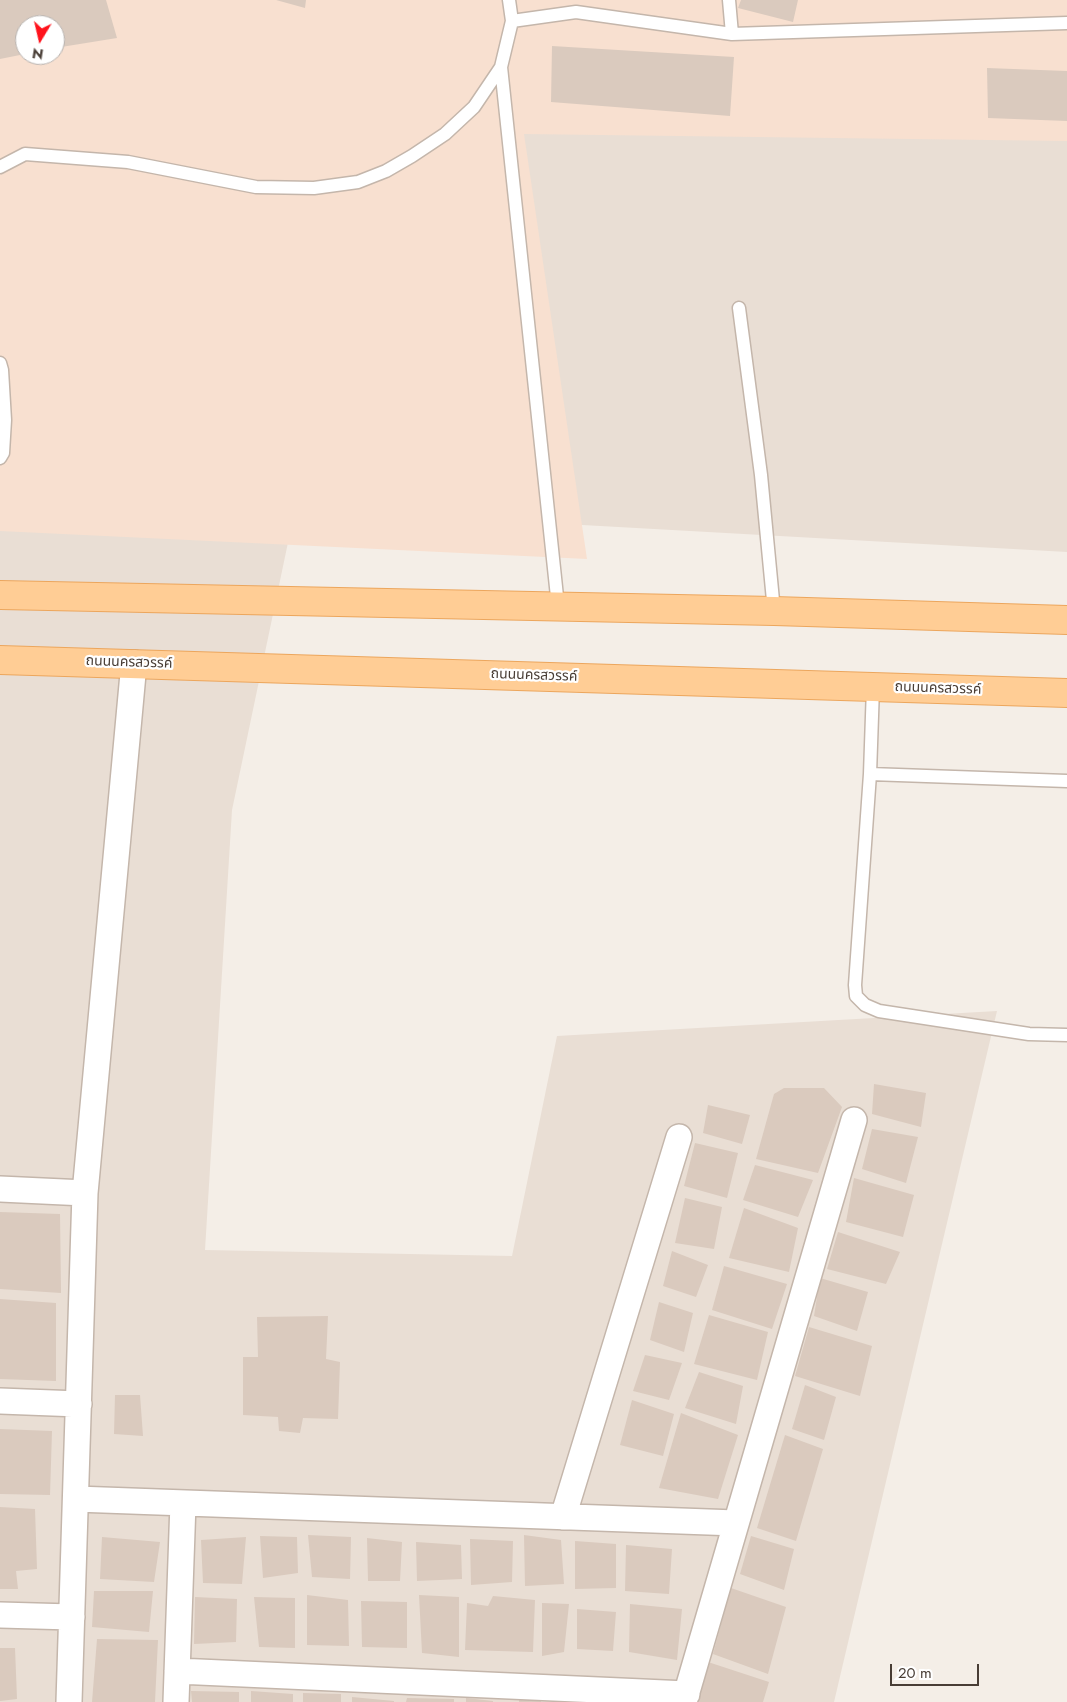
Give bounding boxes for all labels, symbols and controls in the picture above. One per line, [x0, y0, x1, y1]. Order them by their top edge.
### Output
north arrow [15, 15, 65, 65]
text: N [31, 43, 45, 65]
street label: ถนนนครสวรรค์ [85, 653, 173, 673]
street label: ถนนนครสวรรค์ [490, 666, 578, 686]
street label: ถนนนครสวรรค์ [894, 679, 982, 699]
scale bar [892, 1654, 981, 1686]
text: 20 m [898, 1662, 932, 1684]

